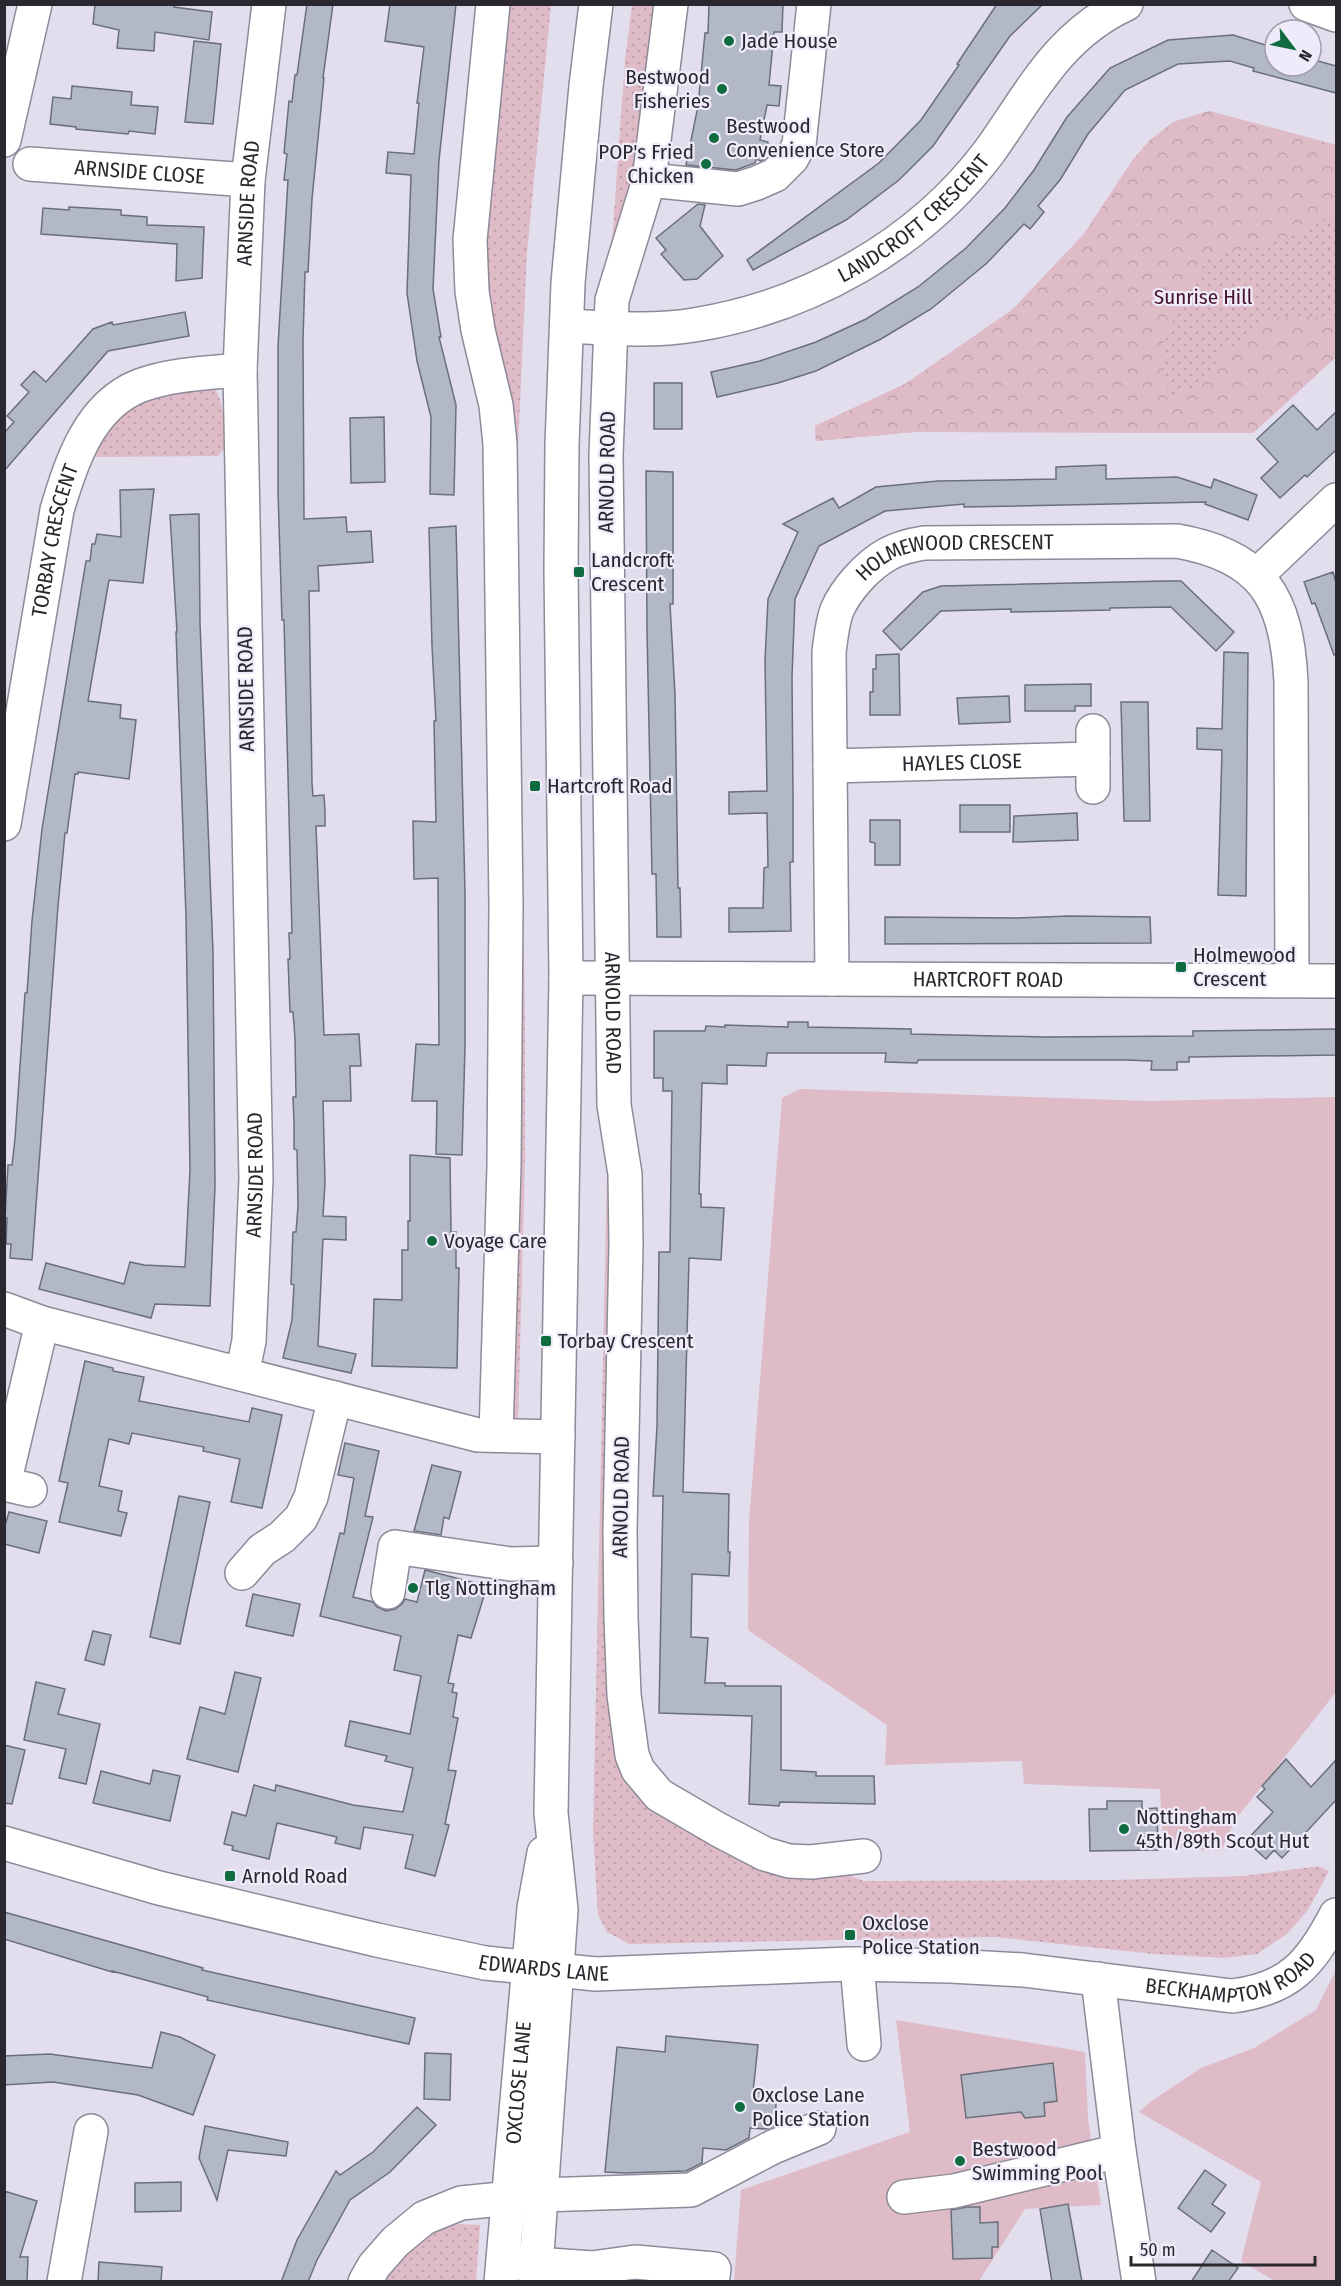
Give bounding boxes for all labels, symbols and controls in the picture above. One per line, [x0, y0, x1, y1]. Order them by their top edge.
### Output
north arrow [1263, 18, 1323, 78]
place label: Jade House [741, 28, 838, 54]
marker: Jade House [722, 34, 736, 48]
text: N [1295, 47, 1316, 65]
place label: Bestwood Fisheries [625, 64, 710, 114]
marker: Bestwood Fisheries [715, 82, 729, 96]
place label: Bestwood Convenience Store [726, 113, 885, 163]
marker: Bestwood Convenience Store [707, 131, 721, 145]
street label: ARNSIDE ROAD [231, 139, 266, 267]
place label: POP's Fried Chicken [598, 139, 694, 189]
street label: LANDCROFT CRESCENT [833, 149, 995, 288]
street label: ARNSIDE CLOSE [74, 154, 206, 190]
marker: POP's Fried Chicken [699, 157, 713, 171]
park label: Sunrise Hill [1154, 284, 1253, 310]
street label: ARNOLD ROAD [593, 411, 621, 533]
street label: TORBAY CRESCENT [26, 460, 84, 619]
street label: HOLMEWOOD CRESCENT [850, 529, 1054, 586]
place label: Landcroft Crescent [591, 547, 673, 597]
marker: Landcroft Crescent [572, 565, 586, 579]
street label: ARNSIDE ROAD [232, 626, 260, 752]
street label: HAYLES CLOSE [902, 748, 1022, 777]
place label: Hartcroft Road [547, 773, 672, 799]
marker: Hartcroft Road [528, 779, 542, 793]
place label: Holmewood Crescent [1193, 942, 1296, 992]
street label: ARNOLD ROAD [599, 952, 627, 1074]
marker: Holmewood Crescent [1174, 960, 1188, 974]
street label: HARTCROFT ROAD [913, 966, 1063, 993]
street label: ARNSIDE ROAD [240, 1112, 269, 1238]
place label: Voyage Care [444, 1228, 547, 1254]
marker: Voyage Care [425, 1234, 439, 1248]
place label: Torbay Crescent [558, 1328, 694, 1354]
marker: Torbay Crescent [539, 1334, 553, 1348]
street label: ARNOLD ROAD [607, 1436, 635, 1558]
place label: Tlg Nottingham [425, 1575, 556, 1601]
marker: Tlg Nottingham [406, 1581, 420, 1595]
place label: Nottingham 45th/89th Scout Hut [1136, 1804, 1310, 1854]
marker: Nottingham 45th/89th Scout Hut [1117, 1822, 1131, 1836]
place label: Arnold Road [242, 1863, 348, 1889]
marker: Arnold Road [223, 1869, 237, 1883]
place label: Oxclose Police Station [862, 1910, 980, 1960]
marker: Oxclose Police Station [843, 1928, 857, 1942]
street label: BECKHAMPTON ROAD [1144, 1946, 1322, 2010]
street label: EDWARDS LANE [476, 1949, 610, 1987]
street label: OXCLOSE LANE [500, 2020, 537, 2145]
place label: Oxclose Lane Police Station [752, 2082, 870, 2132]
marker: Oxclose Lane Police Station [733, 2100, 747, 2114]
place label: Bestwood Swimming Pool [972, 2136, 1103, 2186]
marker: Bestwood Swimming Pool [953, 2154, 967, 2168]
scale bar [1131, 2229, 1316, 2267]
text: 50 m [1140, 2239, 1176, 2261]

